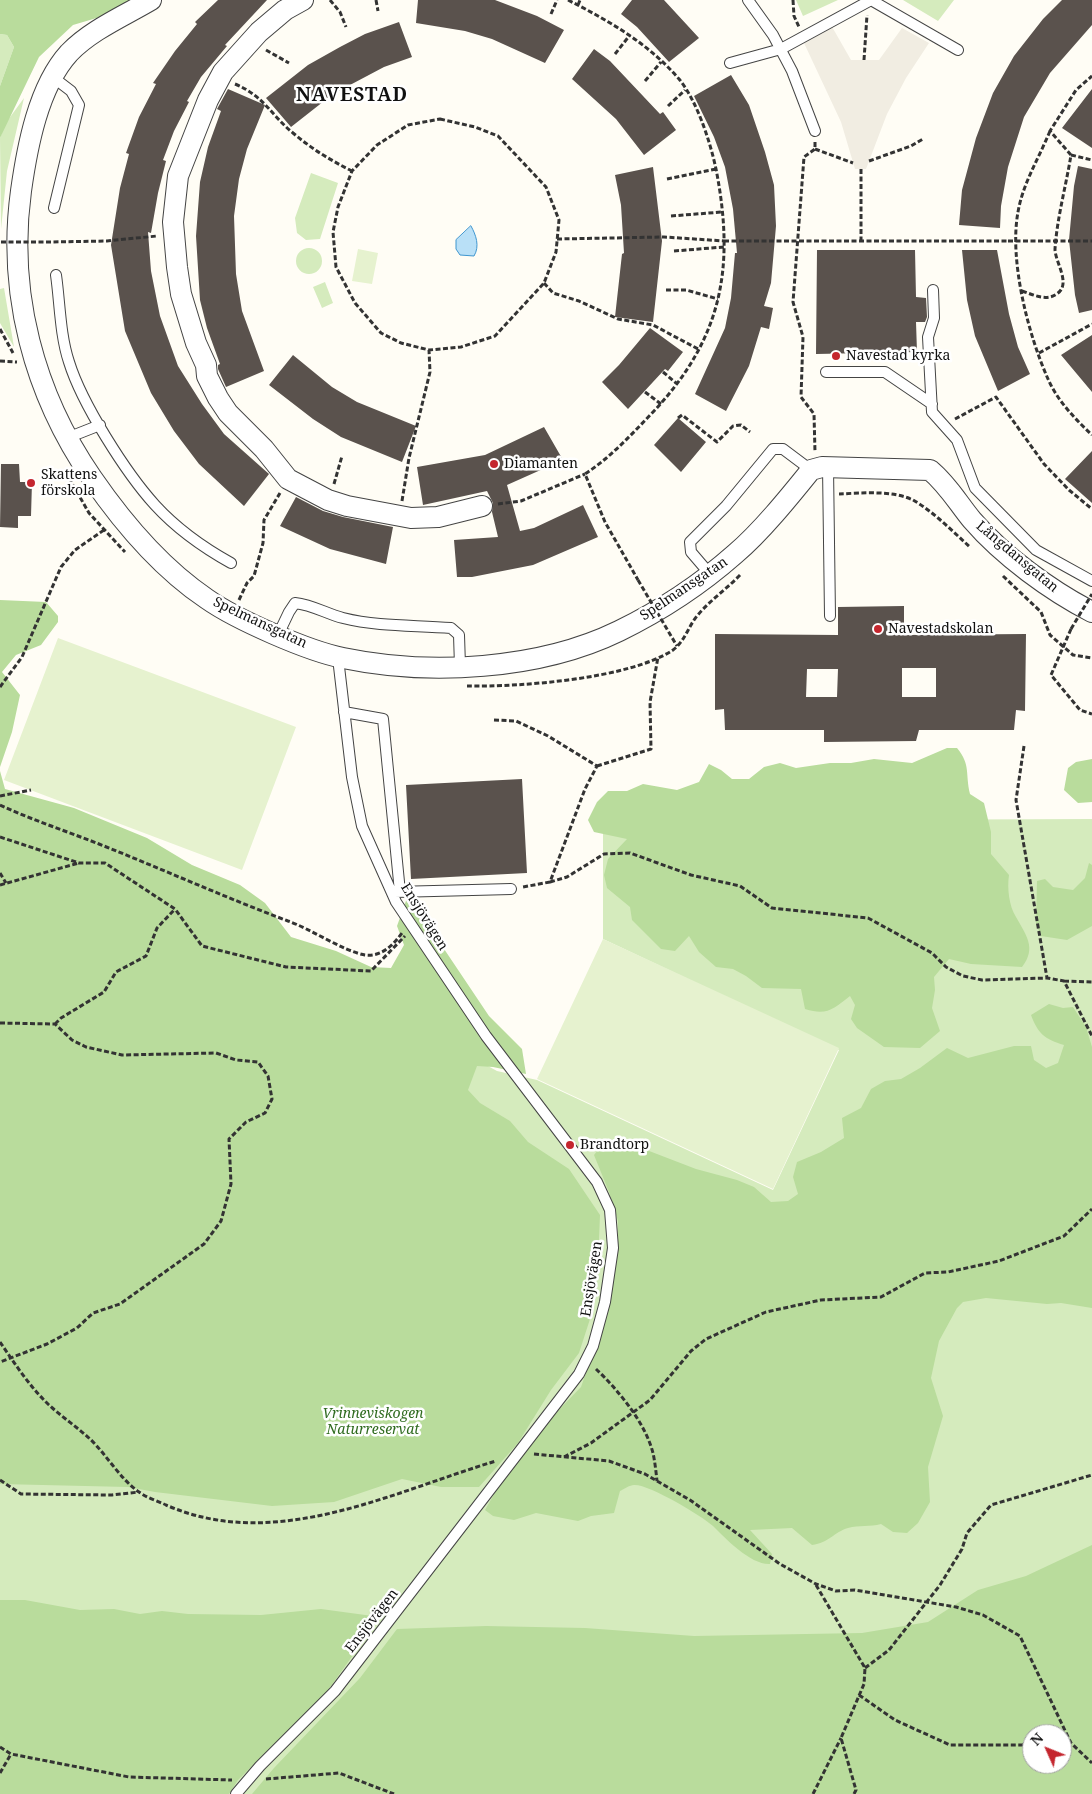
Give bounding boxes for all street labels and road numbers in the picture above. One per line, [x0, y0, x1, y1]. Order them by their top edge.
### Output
street label: Långdansgatan [972, 518, 1062, 596]
street label: Spelmansgatan [637, 554, 731, 624]
street label: Spelmansgatan [210, 594, 310, 652]
street label: Ensjövägen [397, 880, 451, 954]
street label: Ensjövägen [578, 1240, 606, 1318]
street label: Ensjövägen [342, 1586, 402, 1656]

